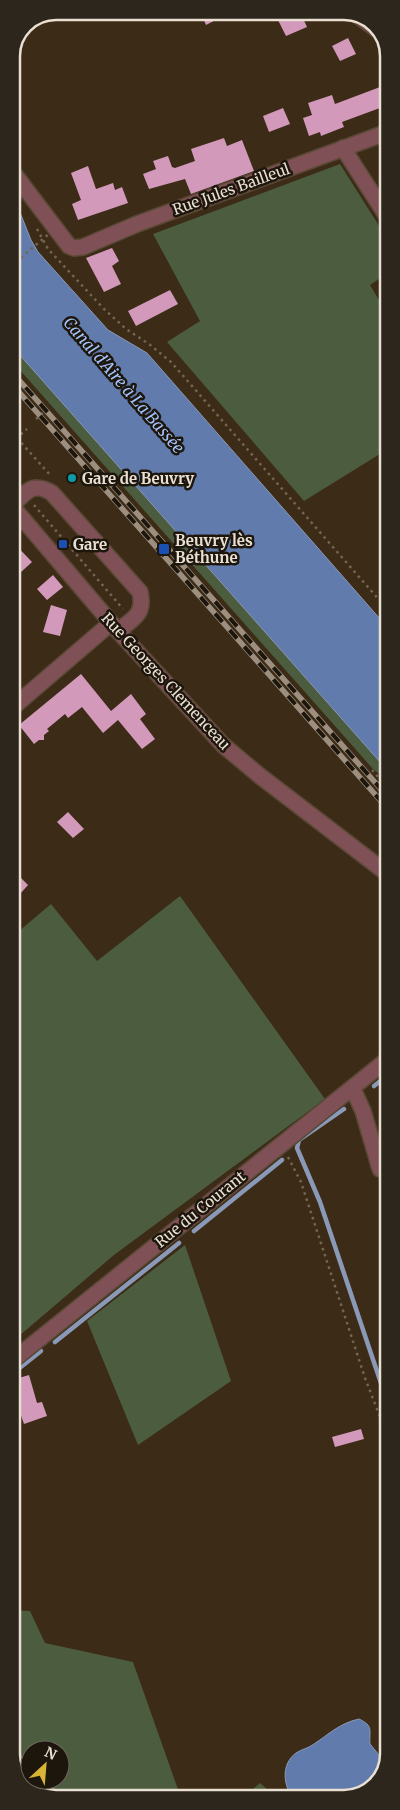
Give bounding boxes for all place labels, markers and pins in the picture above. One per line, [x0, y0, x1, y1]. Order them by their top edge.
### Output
place label: Gare de Beuvry [82, 469, 194, 488]
marker: Gare de Beuvry [66, 472, 78, 484]
place label: Beuvry lès Béthune [175, 531, 253, 567]
place label: Gare [73, 535, 107, 554]
marker: Gare [57, 538, 69, 550]
marker: Beuvry lès Béthune [157, 542, 171, 556]

